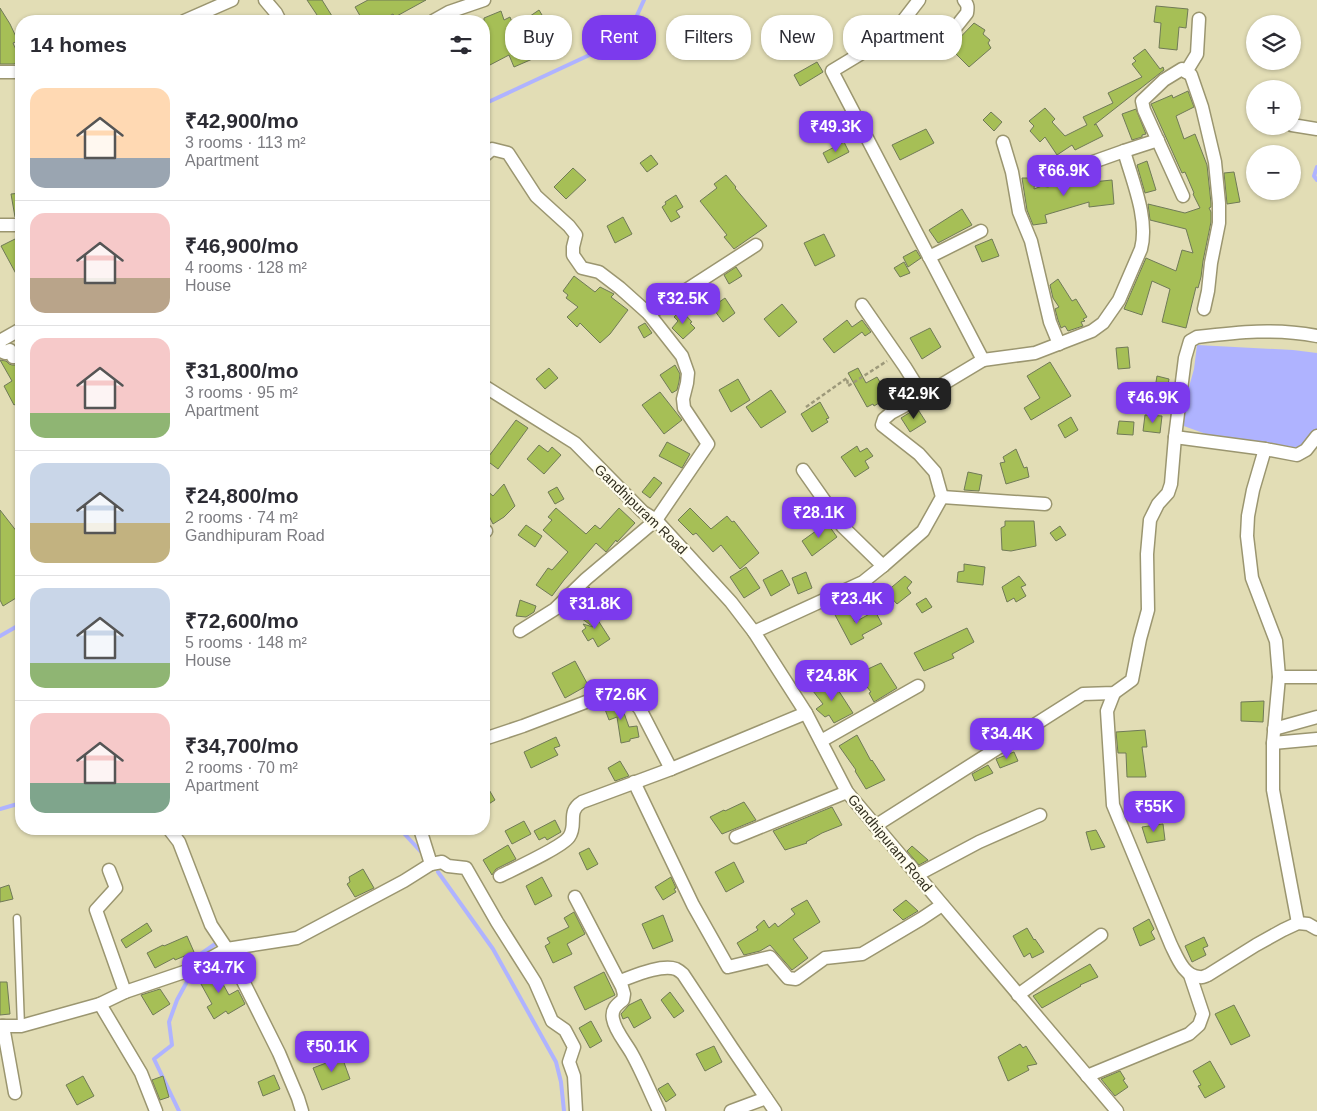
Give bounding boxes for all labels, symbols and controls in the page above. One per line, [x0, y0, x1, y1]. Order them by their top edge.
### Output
chip: Buy [505, 15, 572, 60]
chip: Rent [582, 15, 656, 60]
chip: Filters [666, 15, 751, 60]
chip: New [761, 15, 833, 60]
chip: Apartment [843, 15, 962, 60]
map controls [1246, 15, 1301, 200]
button: layers [1246, 15, 1301, 70]
icon: filters [447, 31, 475, 59]
text: 14 homes [30, 33, 127, 56]
button: + [1246, 80, 1301, 135]
icon: home [70, 108, 130, 168]
text: ₹42,900/mo [185, 109, 299, 132]
pin: ₹49.3K [795, 110, 877, 153]
text: ₹49.3K [810, 118, 862, 135]
text: 3 rooms · 113 m² [185, 134, 306, 151]
button: − [1246, 145, 1301, 200]
text: Apartment [185, 152, 259, 169]
pin: ₹66.9K [1023, 154, 1105, 197]
text: ₹66.9K [1038, 162, 1090, 179]
icon: home [70, 233, 130, 293]
text: ₹46,900/mo [185, 234, 299, 257]
text: 4 rooms · 128 m² [185, 259, 307, 276]
text: House [185, 277, 231, 294]
pin: ₹32.5K [642, 282, 724, 325]
text: ₹32.5K [657, 290, 709, 307]
icon: home [70, 358, 130, 418]
text: ₹31,800/mo [185, 359, 299, 382]
pin: ₹42.9K [873, 378, 955, 420]
pin: ₹46.9K [1112, 382, 1194, 424]
text: 3 rooms · 95 m² [185, 384, 298, 401]
text: ₹42.9K [888, 385, 940, 402]
text: ₹46.9K [1127, 389, 1179, 406]
text: Apartment [185, 402, 259, 419]
street label: Gandhipuram Road [591, 461, 691, 557]
icon: home [70, 483, 130, 543]
text: ₹24,800/mo [185, 484, 299, 507]
pin: ₹28.1K [778, 496, 860, 539]
text: ₹28.1K [793, 504, 845, 521]
text: 2 rooms · 74 m² [185, 509, 298, 526]
text: Gandhipuram Road [185, 527, 325, 544]
pin: ₹23.4K [816, 582, 898, 625]
pin: ₹31.8K [554, 588, 636, 630]
text: ₹23.4K [831, 590, 883, 607]
text: ₹31.8K [569, 595, 621, 612]
icon: home [70, 608, 130, 668]
text: ₹72,600/mo [185, 609, 299, 632]
text: 5 rooms · 148 m² [185, 634, 307, 651]
text: House [185, 652, 231, 669]
pin: ₹24.8K [791, 660, 873, 702]
text: ₹24.8K [806, 667, 858, 684]
pin: ₹72.6K [580, 678, 662, 721]
text: ₹72.6K [595, 686, 647, 703]
pin: ₹34.4K [966, 718, 1048, 760]
text: ₹34.4K [981, 725, 1033, 742]
icon: home [70, 733, 130, 793]
text: ₹34,700/mo [185, 734, 299, 757]
text: 2 rooms · 70 m² [185, 759, 298, 776]
text: Apartment [185, 777, 259, 794]
pin: ₹55K [1124, 790, 1184, 833]
street label: Gandhipuram Road [845, 791, 935, 895]
text: ₹55K [1135, 798, 1173, 815]
pin: ₹34.7K [178, 952, 260, 994]
text: ₹34.7K [193, 959, 245, 976]
pin: ₹50.1K [291, 1030, 373, 1073]
text: ₹50.1K [306, 1038, 358, 1055]

